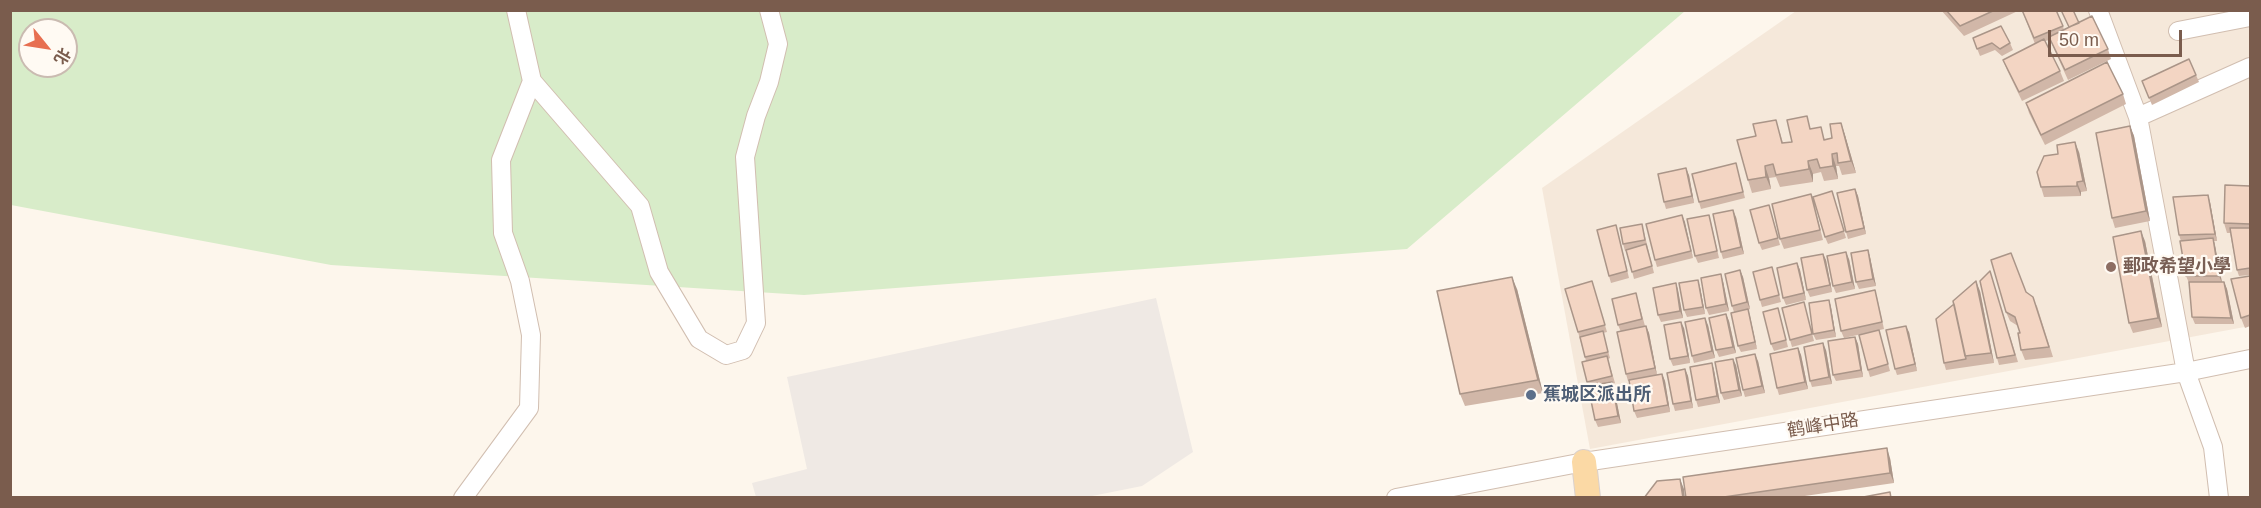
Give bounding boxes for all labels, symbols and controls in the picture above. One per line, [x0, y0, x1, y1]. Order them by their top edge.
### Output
north arrow [18, 18, 78, 78]
scale bar [2051, 18, 2184, 56]
text: 50 m [2059, 30, 2099, 50]
text: 北 [51, 45, 74, 67]
place label: 郵政希望小學 [2123, 256, 2231, 278]
marker: 郵政希望小學 [2104, 260, 2118, 274]
place label: 蕉城区派出所 [1543, 384, 1651, 406]
marker: 蕉城区派出所 [1524, 388, 1538, 402]
street label: 鹤峰中路 [1786, 410, 1860, 442]

